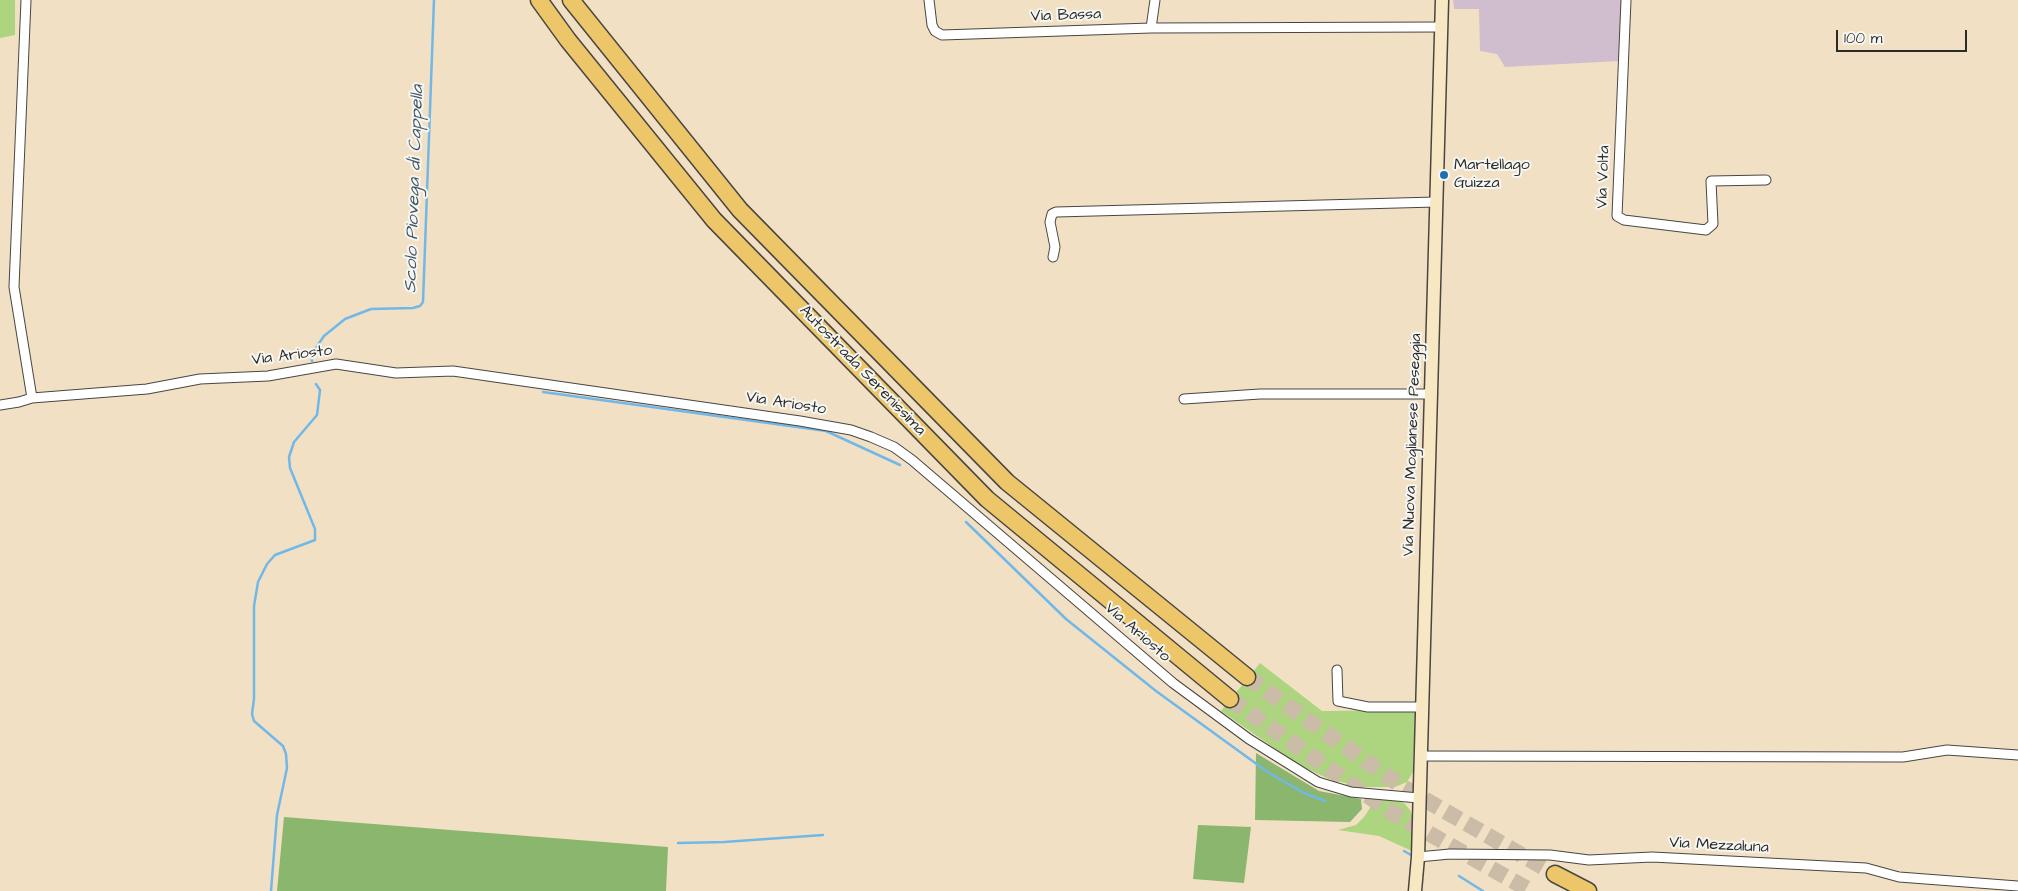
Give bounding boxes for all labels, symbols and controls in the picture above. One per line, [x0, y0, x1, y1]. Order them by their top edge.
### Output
street label: Via Bassa [1030, 5, 1102, 27]
scale bar [1838, 20, 1969, 52]
text: 100 m [1844, 28, 1883, 49]
water label: Scolo Piovega di Cappella [401, 85, 429, 293]
street label: Via Volta [1593, 145, 1615, 209]
place label: Martellago Guizza [1454, 156, 1530, 194]
marker: Martellago Guizza [1438, 169, 1450, 181]
street label: Autostrada Serenissima [795, 302, 929, 440]
street label: Via Nuova Moglianese Peseggia [1400, 333, 1426, 557]
street label: Via Ariosto [251, 342, 333, 370]
street label: Via Ariosto [744, 388, 828, 420]
street label: Via Ariosto [1100, 599, 1174, 667]
street label: Via Mezzaluna [1669, 834, 1769, 858]

